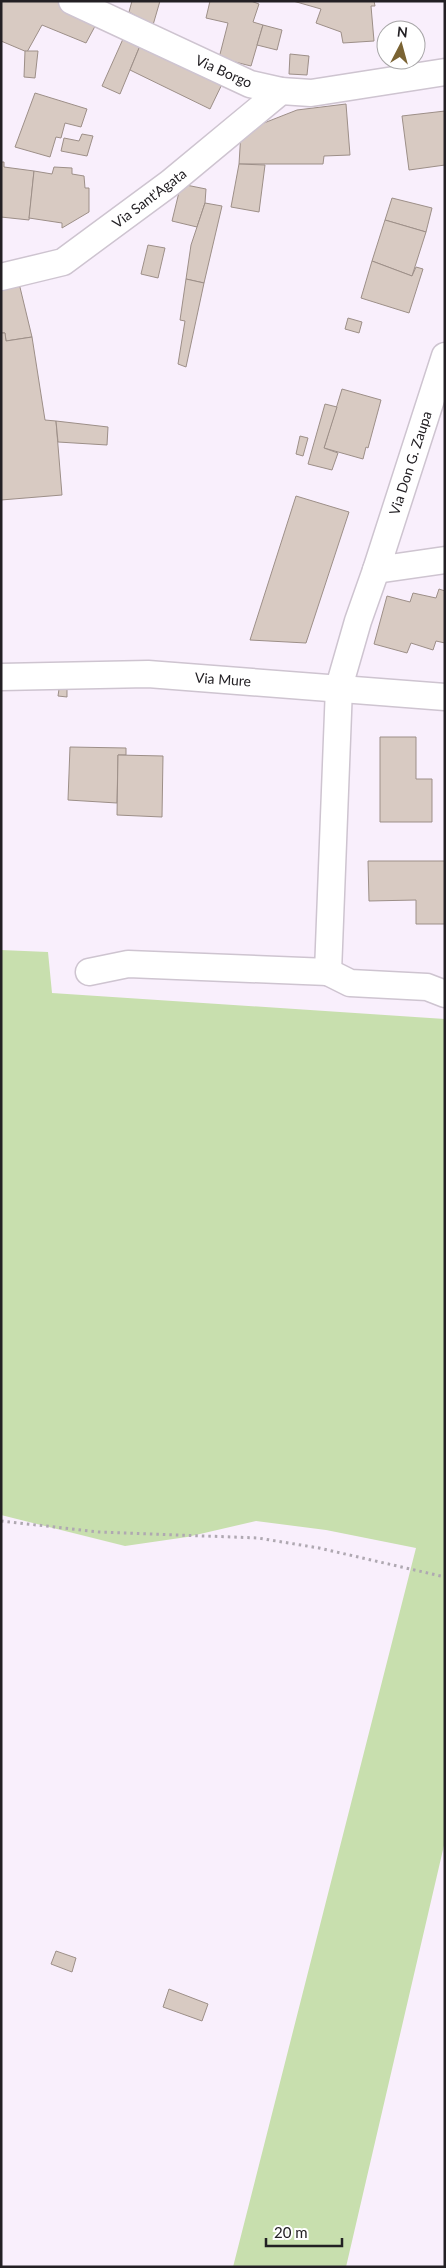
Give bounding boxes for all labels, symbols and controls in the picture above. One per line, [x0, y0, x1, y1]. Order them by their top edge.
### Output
north arrow [376, 20, 426, 70]
text: N [396, 23, 409, 41]
street label: Via Borgo [193, 51, 255, 91]
street label: Via Sant'Agata [109, 165, 189, 231]
street label: Via Don G. Zaupa [385, 409, 435, 517]
street label: Via Mure [194, 669, 252, 689]
scale bar [266, 2216, 342, 2248]
text: 20 m [274, 2223, 308, 2241]

